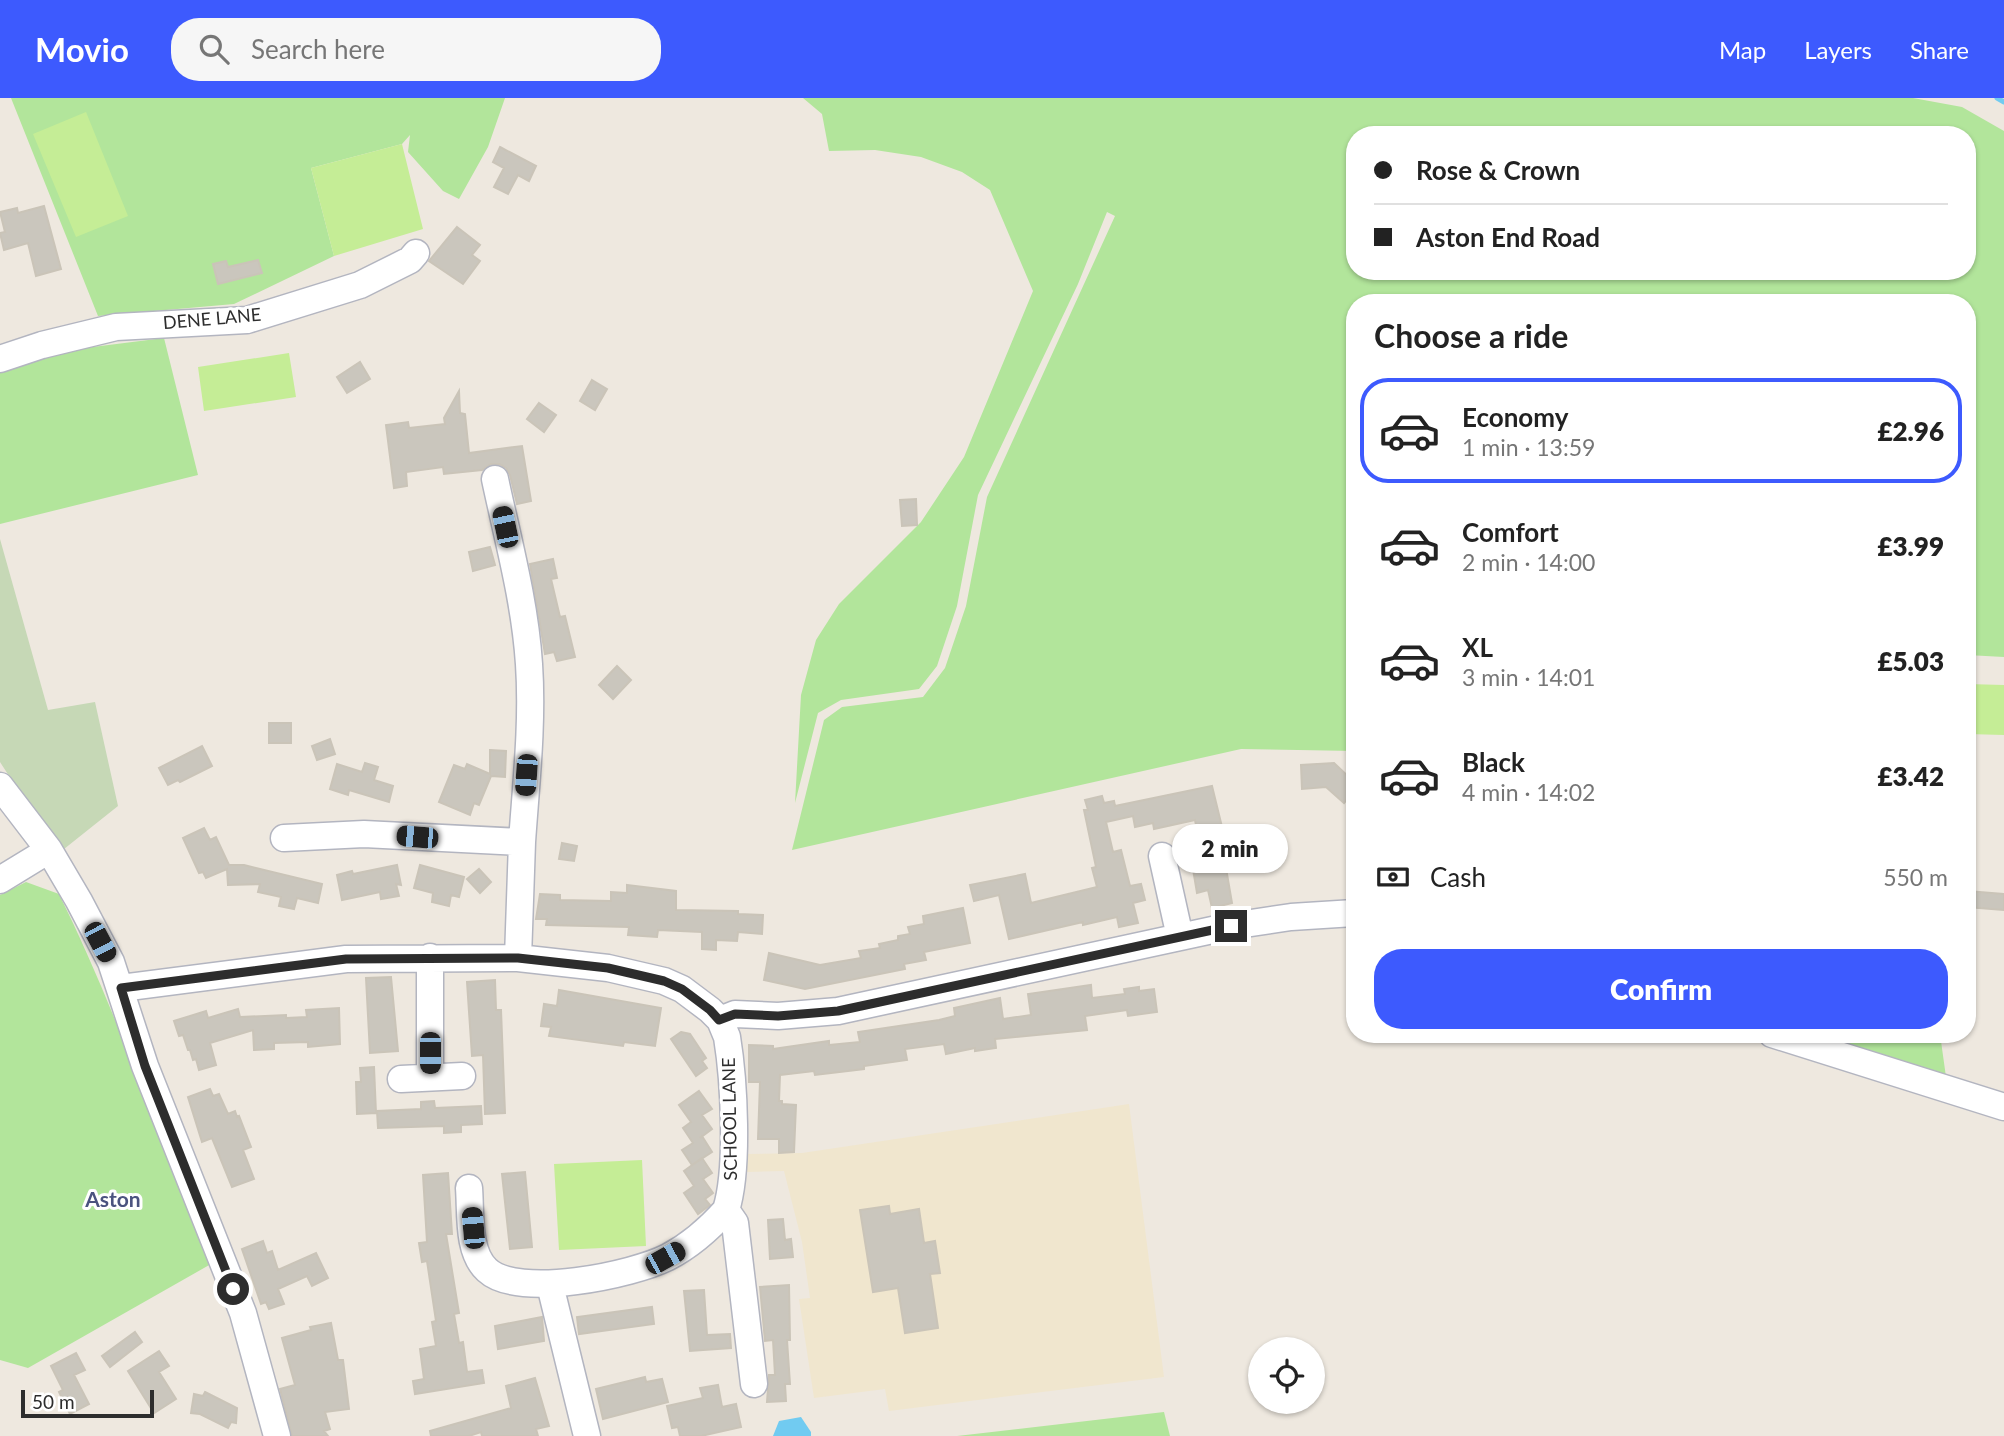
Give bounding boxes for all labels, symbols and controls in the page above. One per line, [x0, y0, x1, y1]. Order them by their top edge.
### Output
search box [171, 18, 661, 81]
text: Movio [35, 29, 129, 69]
icon: search [195, 30, 233, 68]
text: Search here [251, 33, 385, 65]
text: Map [1719, 35, 1766, 64]
text: Layers [1804, 35, 1872, 64]
text: Share [1910, 35, 1969, 64]
text: Rose & Crown [1416, 154, 1580, 186]
text: Aston End Road [1416, 221, 1600, 253]
street label: DENE LANE [162, 303, 262, 333]
text: Choose a ride [1374, 316, 1568, 355]
icon: car [1378, 399, 1441, 462]
text: Economy [1462, 401, 1568, 433]
text: £2.96 [1877, 415, 1944, 447]
text: 1 min · 13:59 [1462, 433, 1595, 461]
car [491, 504, 520, 550]
icon: car [1378, 514, 1441, 577]
text: Comfort [1462, 516, 1559, 548]
text: £3.99 [1877, 530, 1944, 562]
text: 2 min · 14:00 [1462, 548, 1595, 576]
icon: car [1378, 629, 1441, 692]
text: XL [1462, 631, 1493, 663]
text: £5.03 [1877, 645, 1944, 677]
text: 3 min · 14:01 [1462, 663, 1595, 691]
icon: car [1378, 744, 1441, 807]
text: Black [1462, 746, 1525, 778]
car [515, 753, 538, 797]
text: £3.42 [1877, 760, 1944, 792]
text: 4 min · 14:02 [1462, 778, 1595, 806]
callout: 2 min [1173, 824, 1289, 874]
car [396, 825, 439, 849]
text: 2 min [1201, 834, 1259, 862]
icon: cash [1374, 858, 1412, 896]
text: Cash [1430, 861, 1486, 893]
text: 550 m [1883, 863, 1948, 891]
route end [1215, 910, 1247, 942]
car [81, 919, 120, 965]
button: Confirm [1374, 949, 1948, 1029]
car [420, 1032, 441, 1074]
street label: SCHOOL LANE [717, 1057, 741, 1181]
district label: Aston [84, 1186, 141, 1211]
car [461, 1206, 486, 1250]
car [642, 1239, 689, 1277]
route start [217, 1273, 249, 1305]
map controls [1248, 1337, 1325, 1414]
button: locate [1248, 1337, 1325, 1414]
scale bar [21, 1387, 154, 1419]
text: 50 m [32, 1390, 75, 1413]

